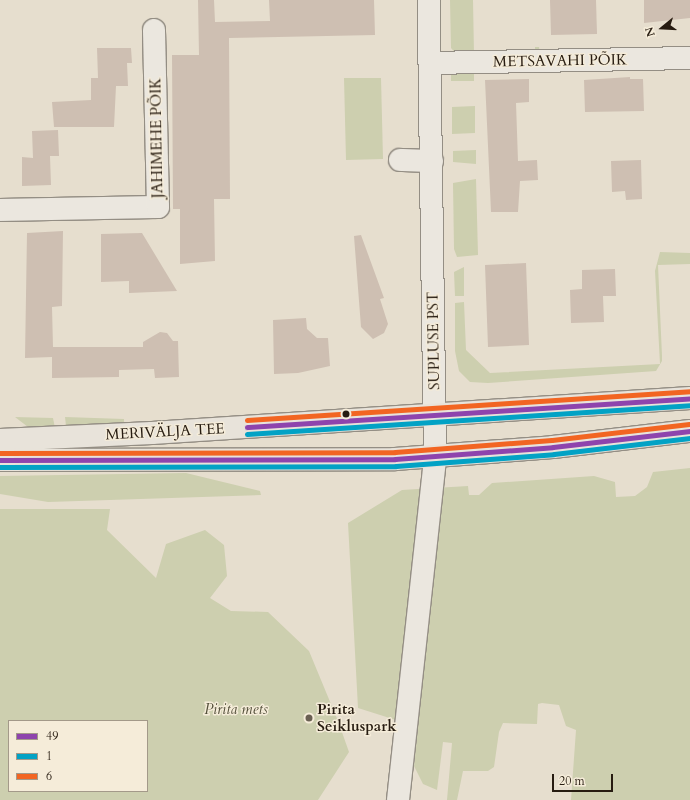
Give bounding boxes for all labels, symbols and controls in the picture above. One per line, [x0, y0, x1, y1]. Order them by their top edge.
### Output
north arrow [642, 8, 682, 48]
text: N [642, 25, 659, 39]
street label: METSAVAHI PÕIK [493, 51, 627, 71]
street label: JAHIMEHE PÕIK [147, 77, 167, 199]
street label: SUPLUSE PST [424, 292, 444, 390]
unlabelled marker [341, 409, 351, 419]
street label: MERIVÄLJA TEE [105, 420, 225, 444]
place label: Pirita Seikluspark [317, 700, 397, 735]
park label: Pirita mets [204, 701, 268, 719]
marker: Pirita Seikluspark [304, 713, 314, 723]
legend [8, 720, 148, 792]
text: 49 [46, 728, 58, 744]
text: 1 [46, 748, 52, 764]
scale bar [554, 766, 615, 792]
text: 6 [46, 768, 52, 784]
text: 20 m [559, 773, 585, 789]

